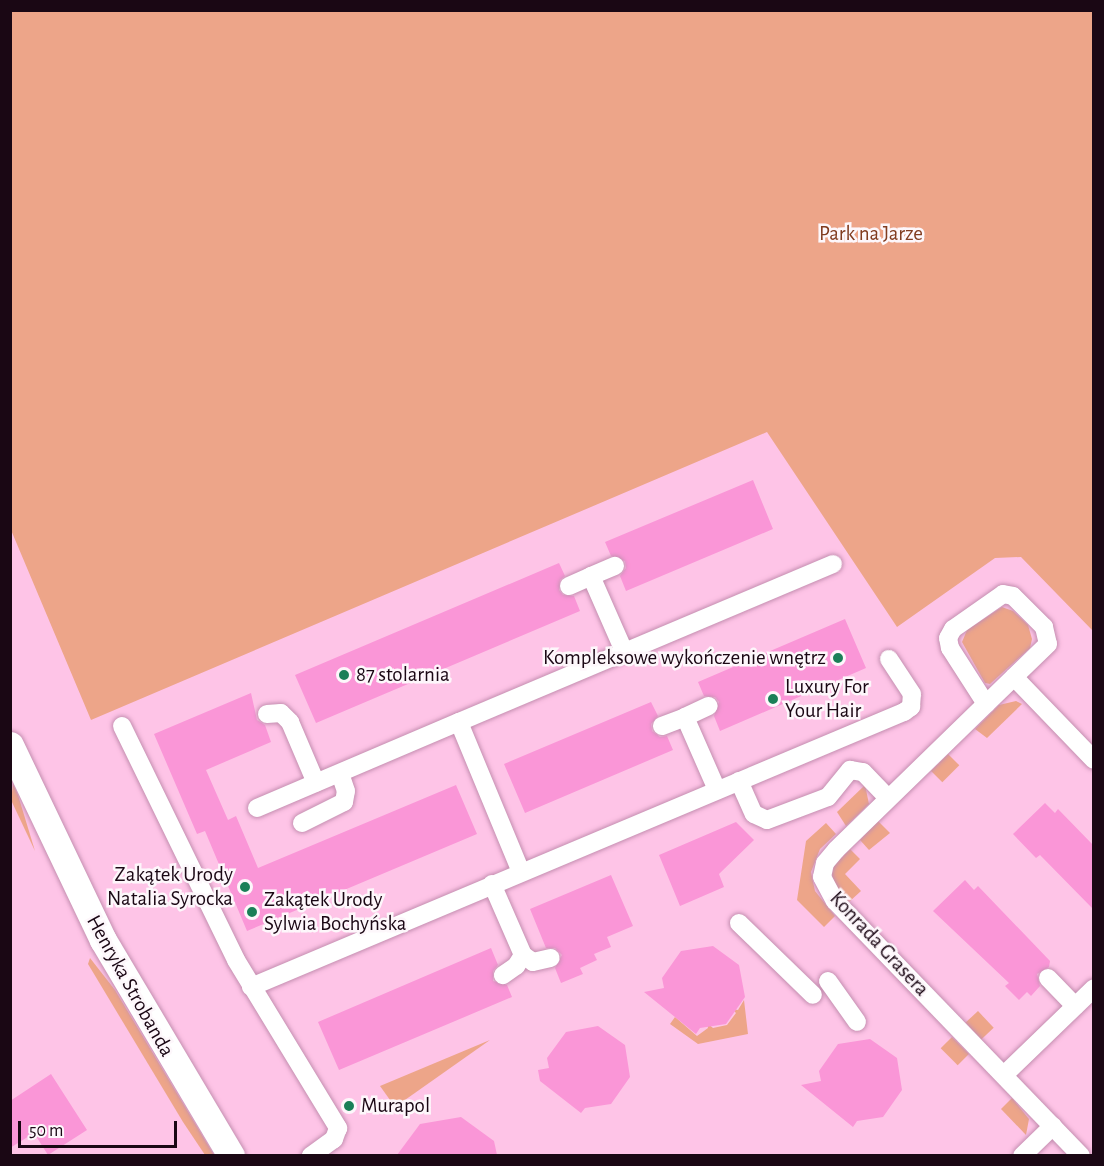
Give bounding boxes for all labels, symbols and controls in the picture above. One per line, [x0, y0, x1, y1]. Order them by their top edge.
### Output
park label: Park na Jarze [819, 221, 923, 247]
place label: Kompleksowe wykończenie wnętrz [543, 645, 826, 671]
marker: Kompleksowe wykończenie wnętrz [831, 651, 845, 665]
place label: 87 stolarnia [356, 662, 450, 688]
marker: 87 stolarnia [337, 668, 351, 682]
place label: Luxury For Your Hair [785, 674, 869, 724]
marker: Luxury For Your Hair [766, 692, 780, 706]
place label: Zakątek Urody Natalia Syrocka [107, 862, 233, 912]
marker: Zakątek Urody Natalia Syrocka [238, 880, 252, 894]
street label: Konrada Grasera [824, 886, 934, 1002]
place label: Zakątek Urody Sylwia Bochyńska [264, 887, 406, 937]
marker: Zakątek Urody Sylwia Bochyńska [245, 905, 259, 919]
street label: Henryka Strobanda [81, 911, 179, 1061]
place label: Murapol [361, 1093, 430, 1119]
marker: Murapol [342, 1099, 356, 1113]
scale bar [21, 1109, 180, 1147]
text: 50 m [29, 1122, 63, 1140]

